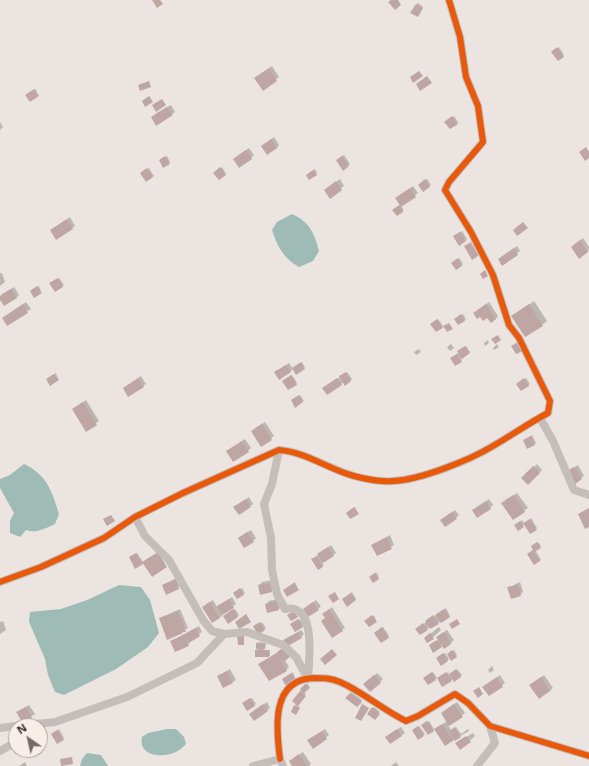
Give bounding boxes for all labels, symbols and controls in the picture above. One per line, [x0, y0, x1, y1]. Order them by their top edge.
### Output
north arrow [8, 718, 48, 758]
text: N [14, 720, 29, 737]

